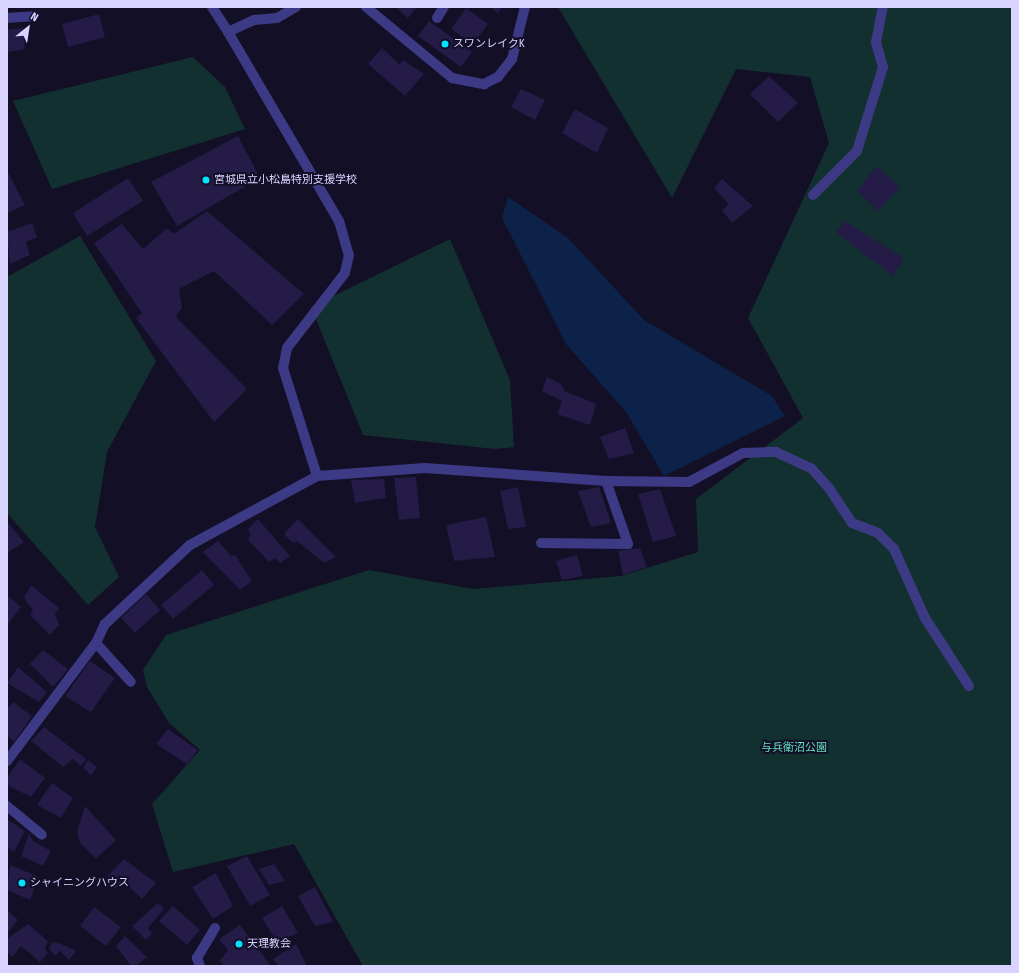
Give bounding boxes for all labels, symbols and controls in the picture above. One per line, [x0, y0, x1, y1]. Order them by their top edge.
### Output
north arrow [8, 8, 48, 48]
text: N [28, 10, 40, 24]
place label: スワンレイクK [453, 37, 525, 51]
marker: スワンレイクK [440, 39, 450, 49]
place label: 宮城県立小松島特別支援学校 [214, 173, 357, 187]
marker: 宮城県立小松島特別支援学校 [201, 175, 211, 185]
park label: 与兵衛沼公園 [761, 741, 827, 755]
place label: シャイニングハウス [30, 876, 129, 890]
marker: シャイニングハウス [17, 878, 27, 888]
place label: 天理教会 [247, 937, 291, 951]
marker: 天理教会 [234, 939, 244, 949]

